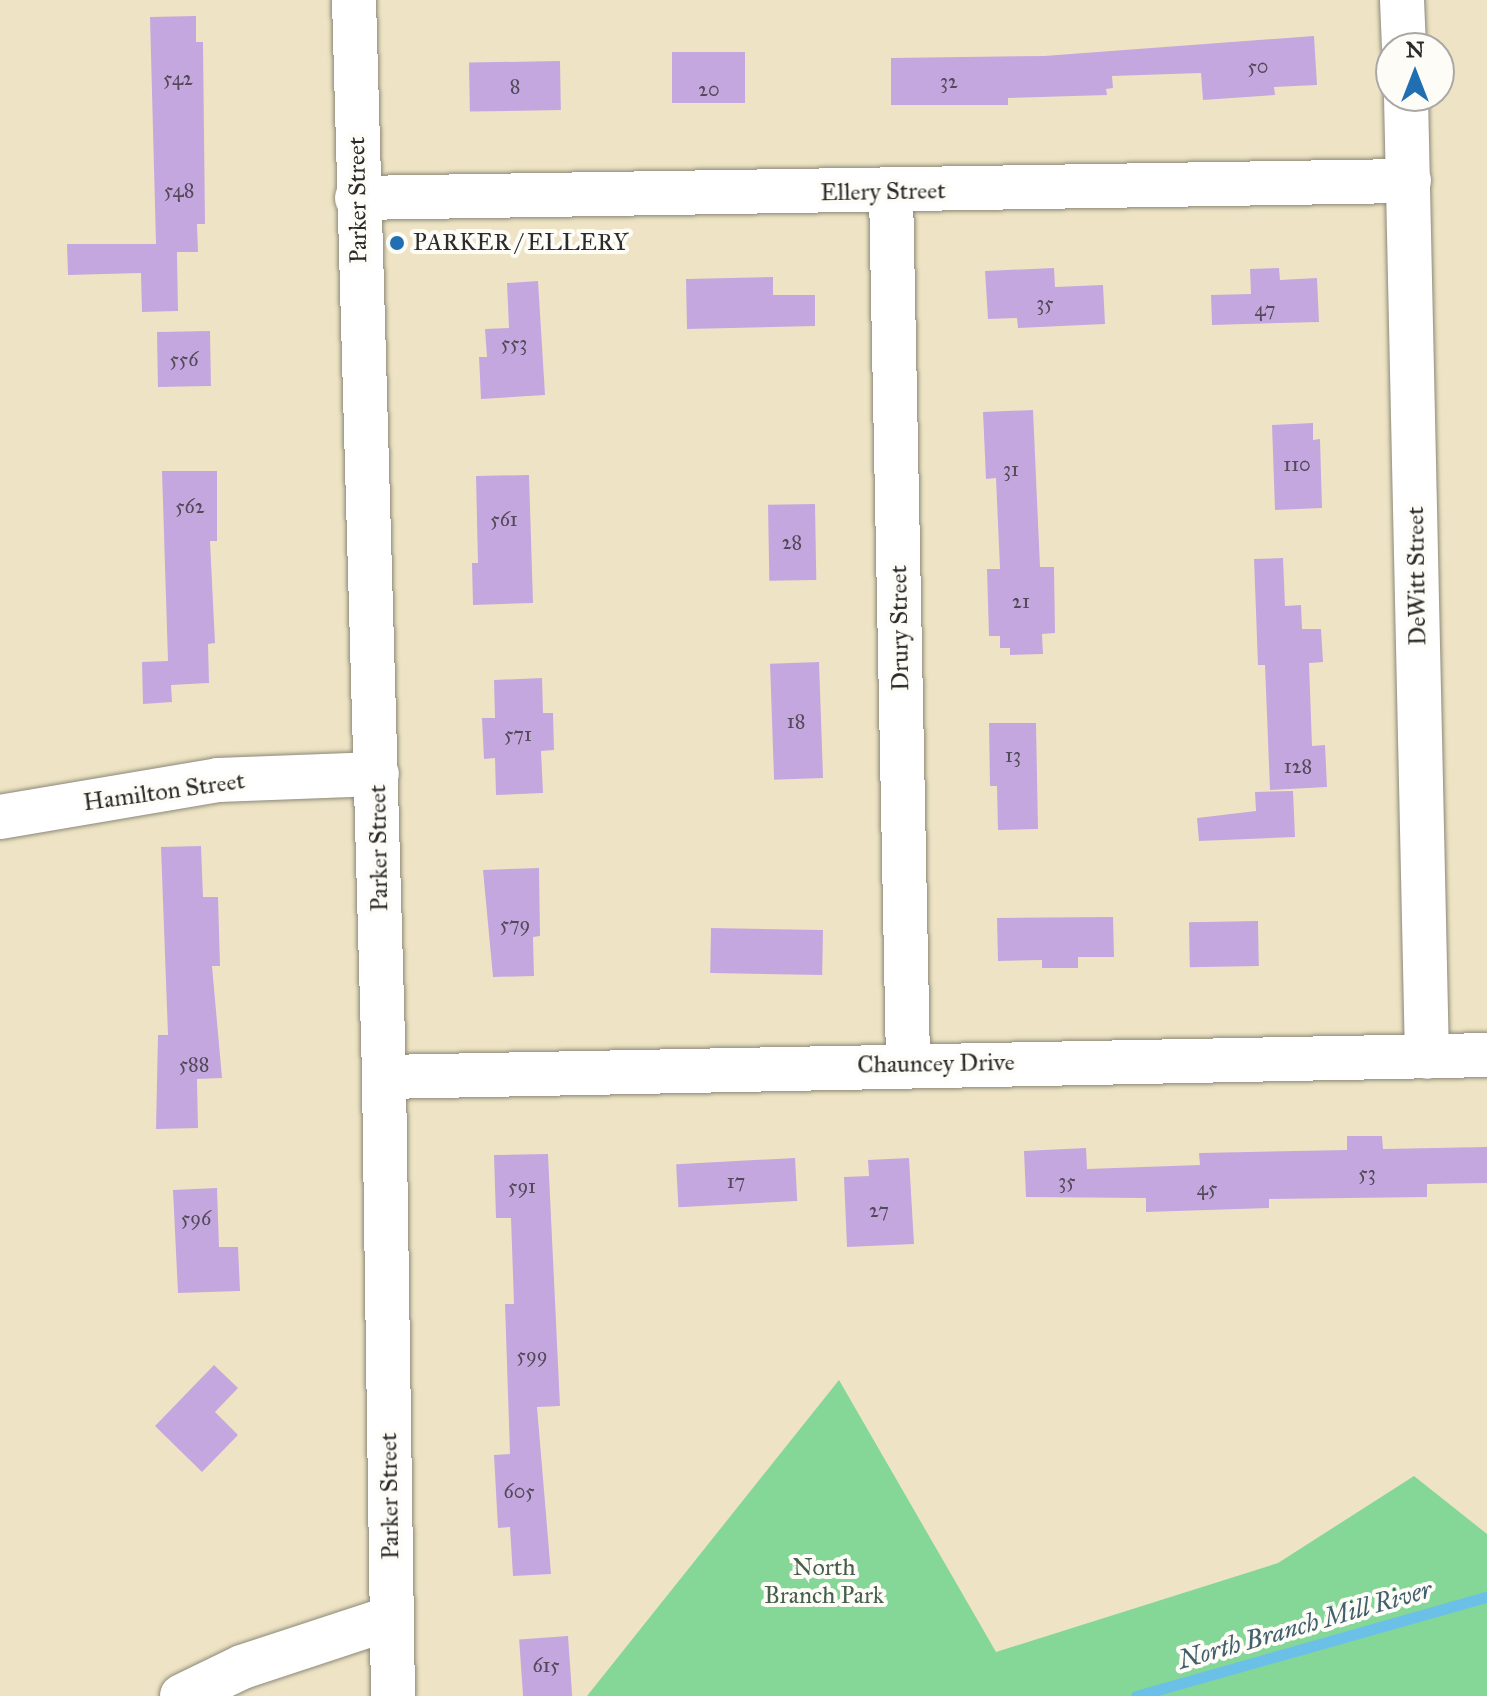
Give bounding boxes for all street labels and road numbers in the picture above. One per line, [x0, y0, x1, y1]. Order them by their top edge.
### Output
street label: Parker Street [342, 136, 374, 264]
street label: Ellery Street [820, 177, 946, 207]
street label: DeWitt Street [1401, 506, 1433, 646]
street label: Drury Street [885, 565, 915, 691]
street label: Hamilton Street [81, 766, 247, 818]
street label: Parker Street [363, 784, 395, 912]
street label: Chauncey Drive [857, 1048, 1015, 1080]
street label: Parker Street [374, 1432, 406, 1560]

